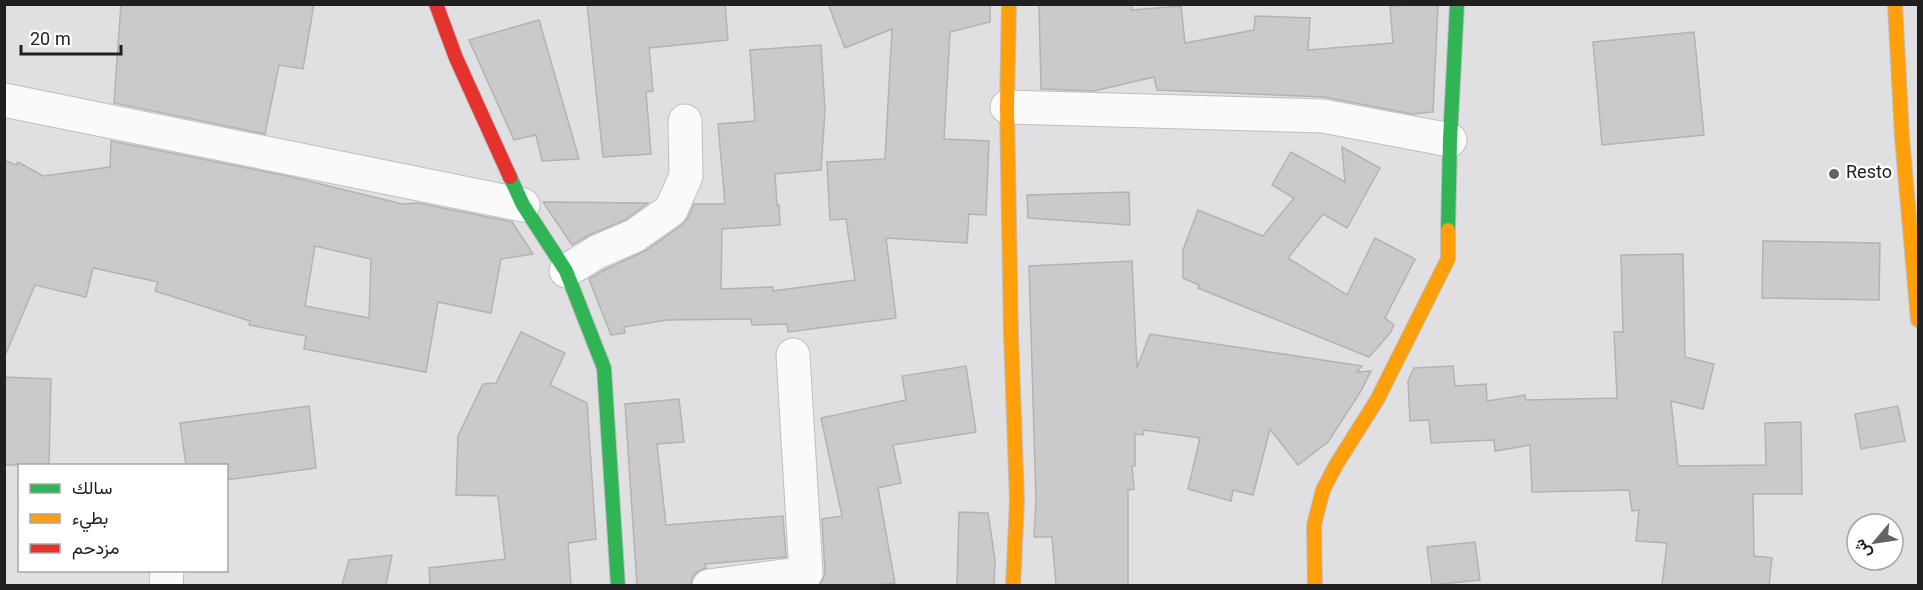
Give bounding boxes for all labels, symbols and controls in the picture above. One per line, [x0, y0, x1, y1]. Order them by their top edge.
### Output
scale bar [21, 18, 122, 56]
text: 20 m [30, 27, 71, 55]
place label: Resto [1846, 160, 1892, 188]
marker: Resto [1827, 167, 1841, 181]
legend [18, 464, 228, 572]
text: سالك [72, 476, 112, 504]
text: بطيء [72, 506, 108, 534]
north arrow [1845, 512, 1905, 572]
text: ش [1848, 534, 1880, 563]
text: مزدحم [72, 536, 119, 564]

